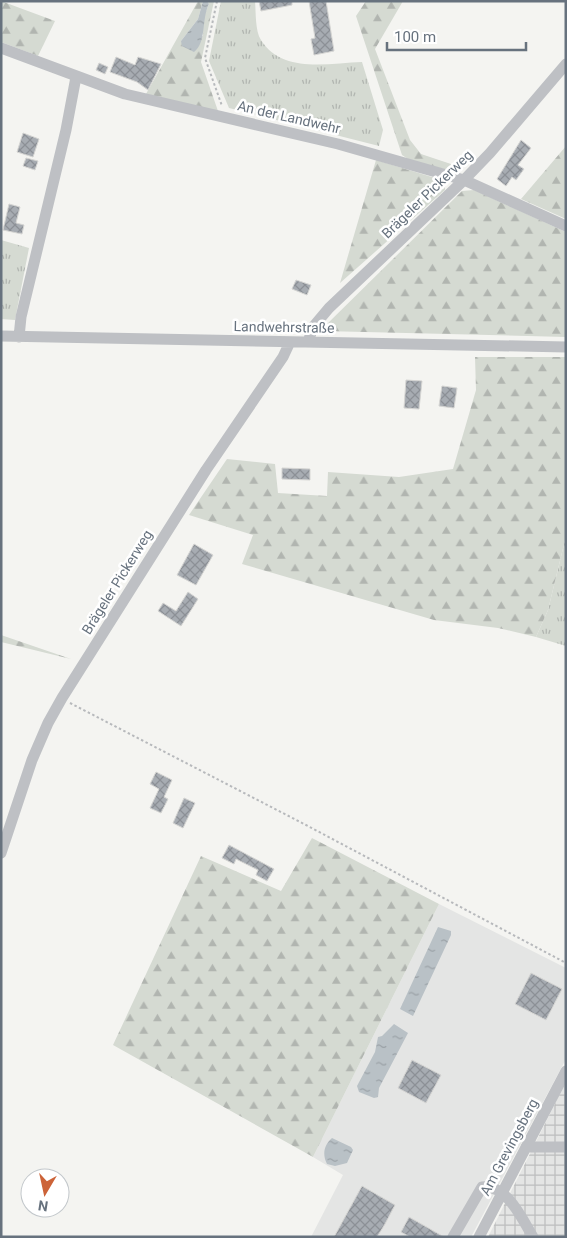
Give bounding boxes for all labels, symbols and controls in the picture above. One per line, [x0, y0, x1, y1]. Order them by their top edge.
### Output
scale bar [387, 20, 526, 52]
text: 100 m [394, 28, 436, 46]
street label: An der Landwehr [236, 97, 342, 137]
street label: Brägeler Pickerweg [378, 147, 476, 241]
street label: Landwehrstraße [233, 318, 335, 336]
street label: Brägeler Pickerweg [78, 527, 156, 637]
street label: Am Grevingsberg [477, 1096, 541, 1198]
north arrow [20, 1168, 70, 1218]
text: N [37, 1197, 49, 1215]

